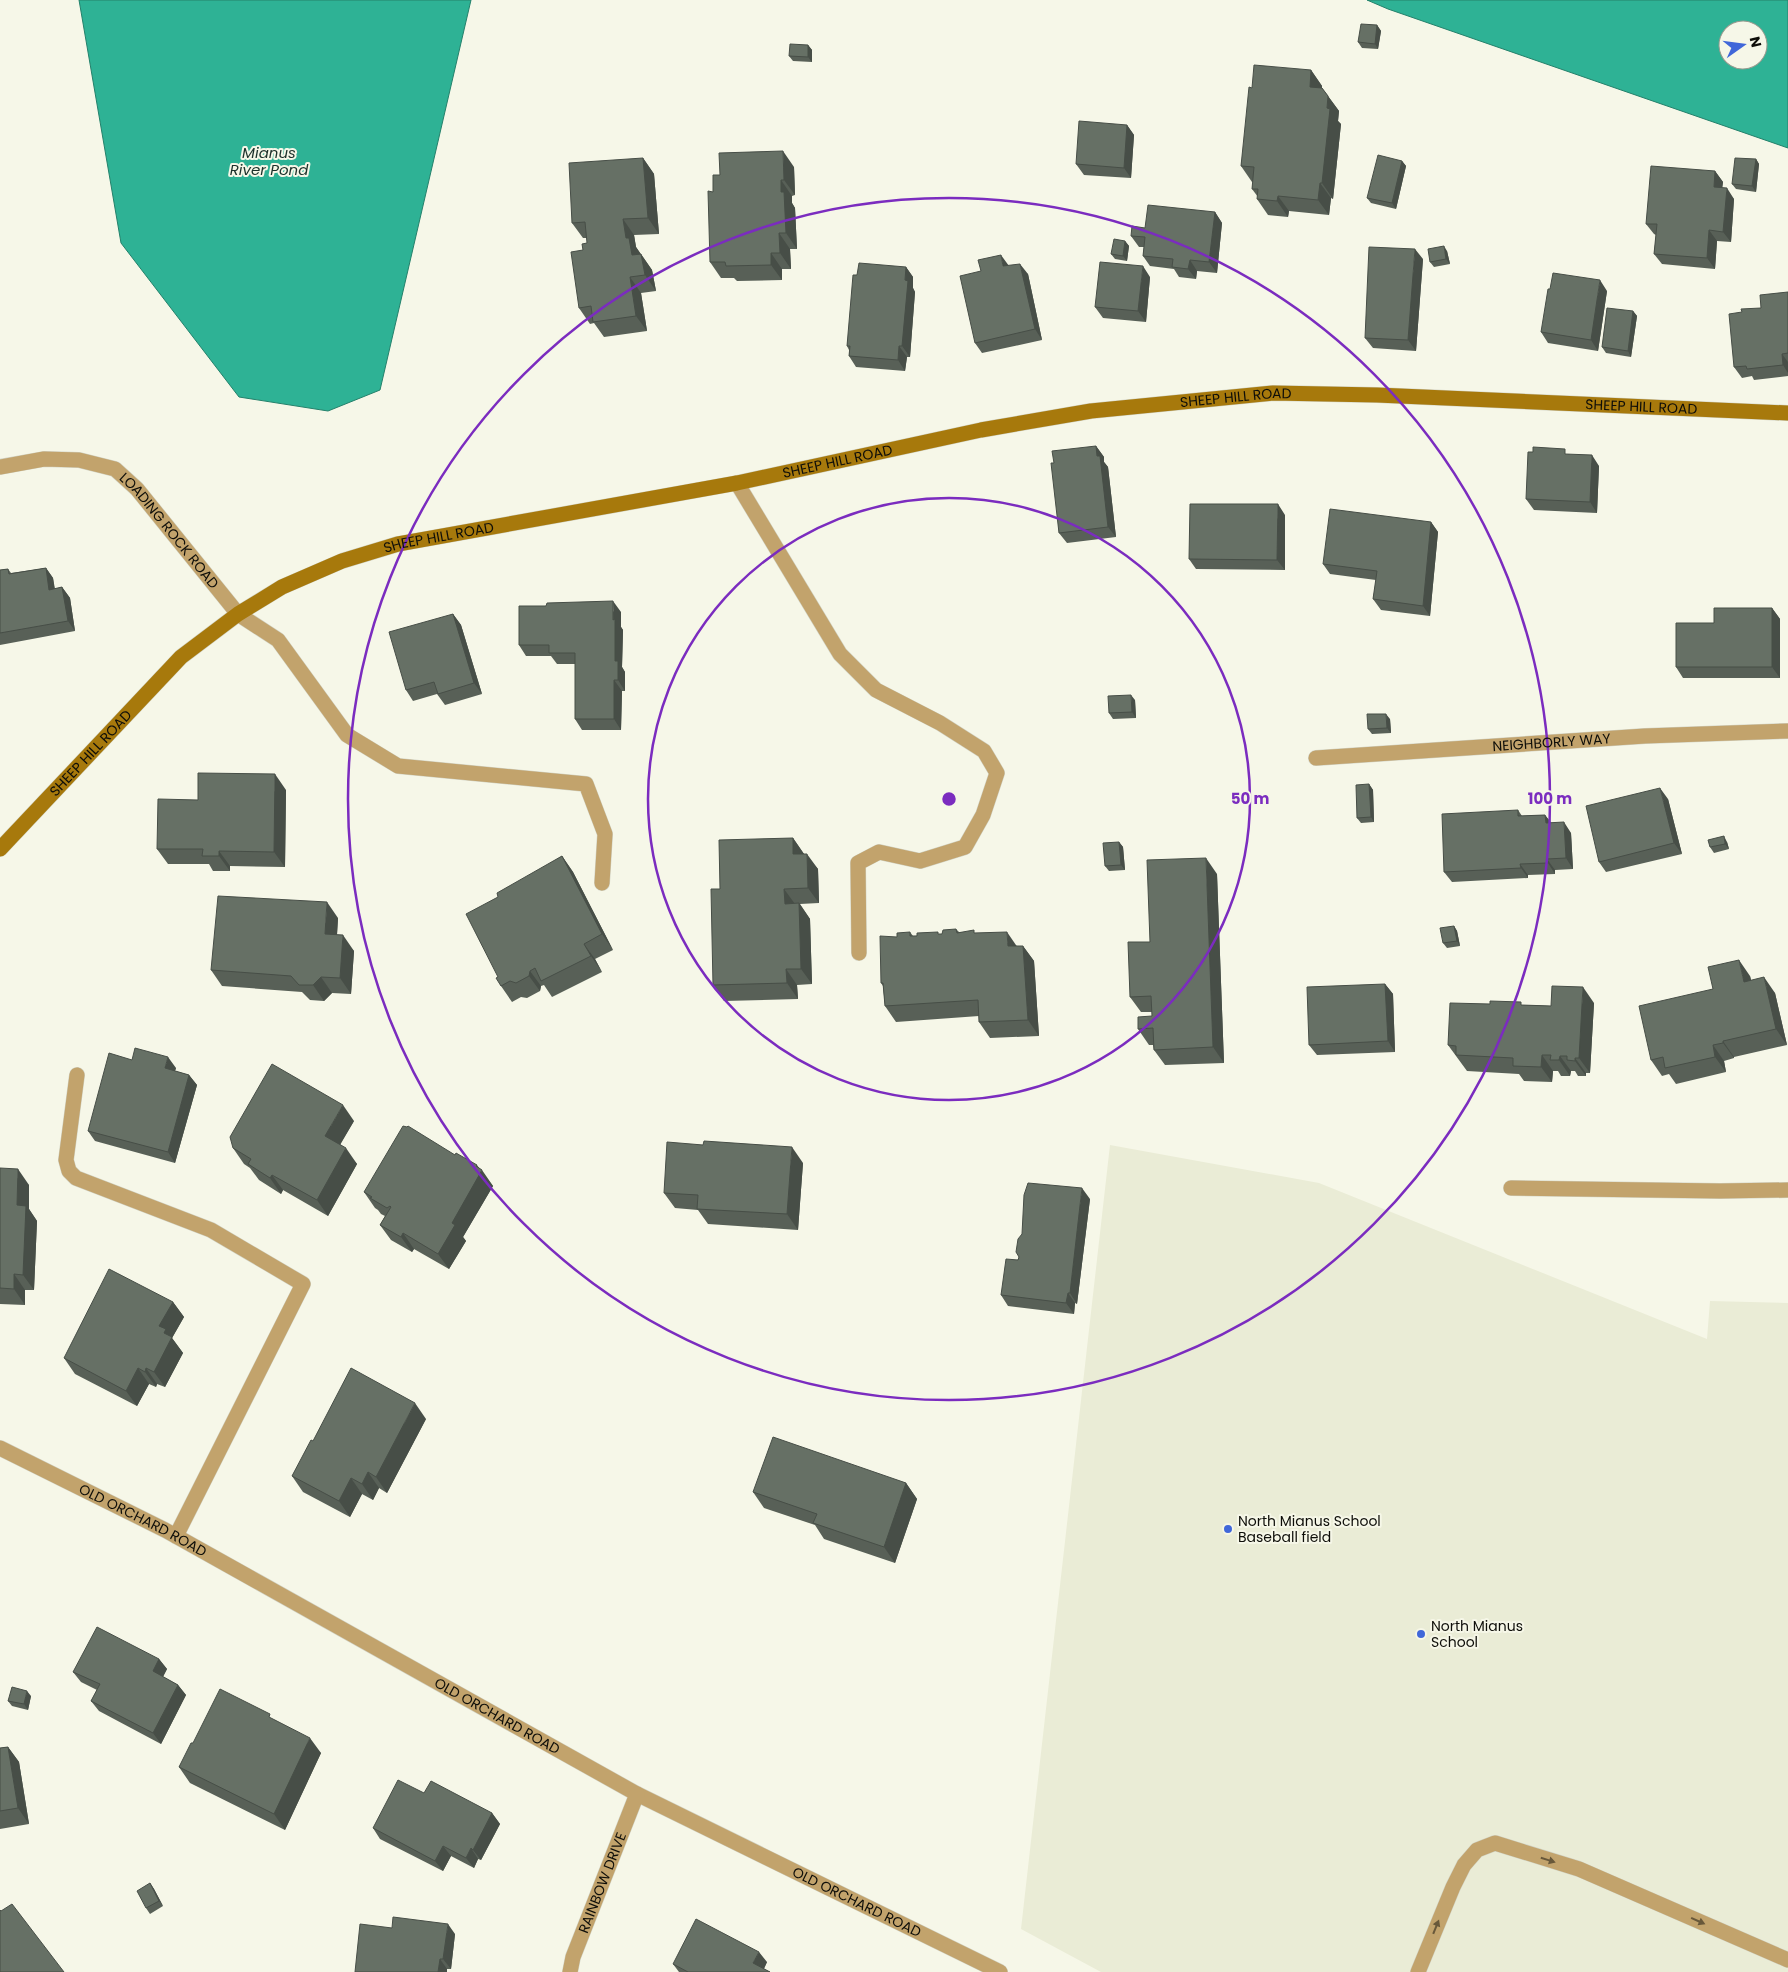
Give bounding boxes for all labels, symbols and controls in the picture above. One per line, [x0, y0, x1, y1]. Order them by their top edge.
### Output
north arrow [1718, 20, 1768, 70]
text: N [1745, 34, 1767, 49]
water label: Mianus River Pond [230, 142, 309, 180]
street label: SHEEP HILL ROAD [1179, 383, 1292, 412]
street label: SHEEP HILL ROAD [1585, 394, 1698, 419]
street label: SHEEP HILL ROAD [781, 440, 894, 483]
street label: LOADING ROCK ROAD [115, 468, 224, 593]
street label: SHEEP HILL ROAD [381, 517, 496, 558]
street label: SHEEP HILL ROAD [45, 705, 136, 801]
street label: NEIGHBORLY WAY [1492, 728, 1611, 756]
text: 50 m [1231, 788, 1269, 809]
text: 100 m [1528, 788, 1572, 809]
centre of rings [940, 790, 958, 808]
street label: OLD ORCHARD ROAD [76, 1479, 210, 1561]
place label: North Mianus School Baseball field [1238, 1511, 1381, 1547]
marker: North Mianus School Baseball field [1222, 1523, 1234, 1535]
place label: North Mianus School [1431, 1616, 1523, 1652]
marker: North Mianus School [1415, 1628, 1427, 1640]
street label: OLD ORCHARD ROAD [431, 1673, 564, 1759]
street label: RAINBOW DRIVE [573, 1829, 631, 1936]
one-way arrow [1541, 1856, 1556, 1864]
street label: OLD ORCHARD ROAD [789, 1862, 925, 1942]
one-way arrow [1691, 1918, 1705, 1926]
one-way arrow [1433, 1920, 1441, 1934]

